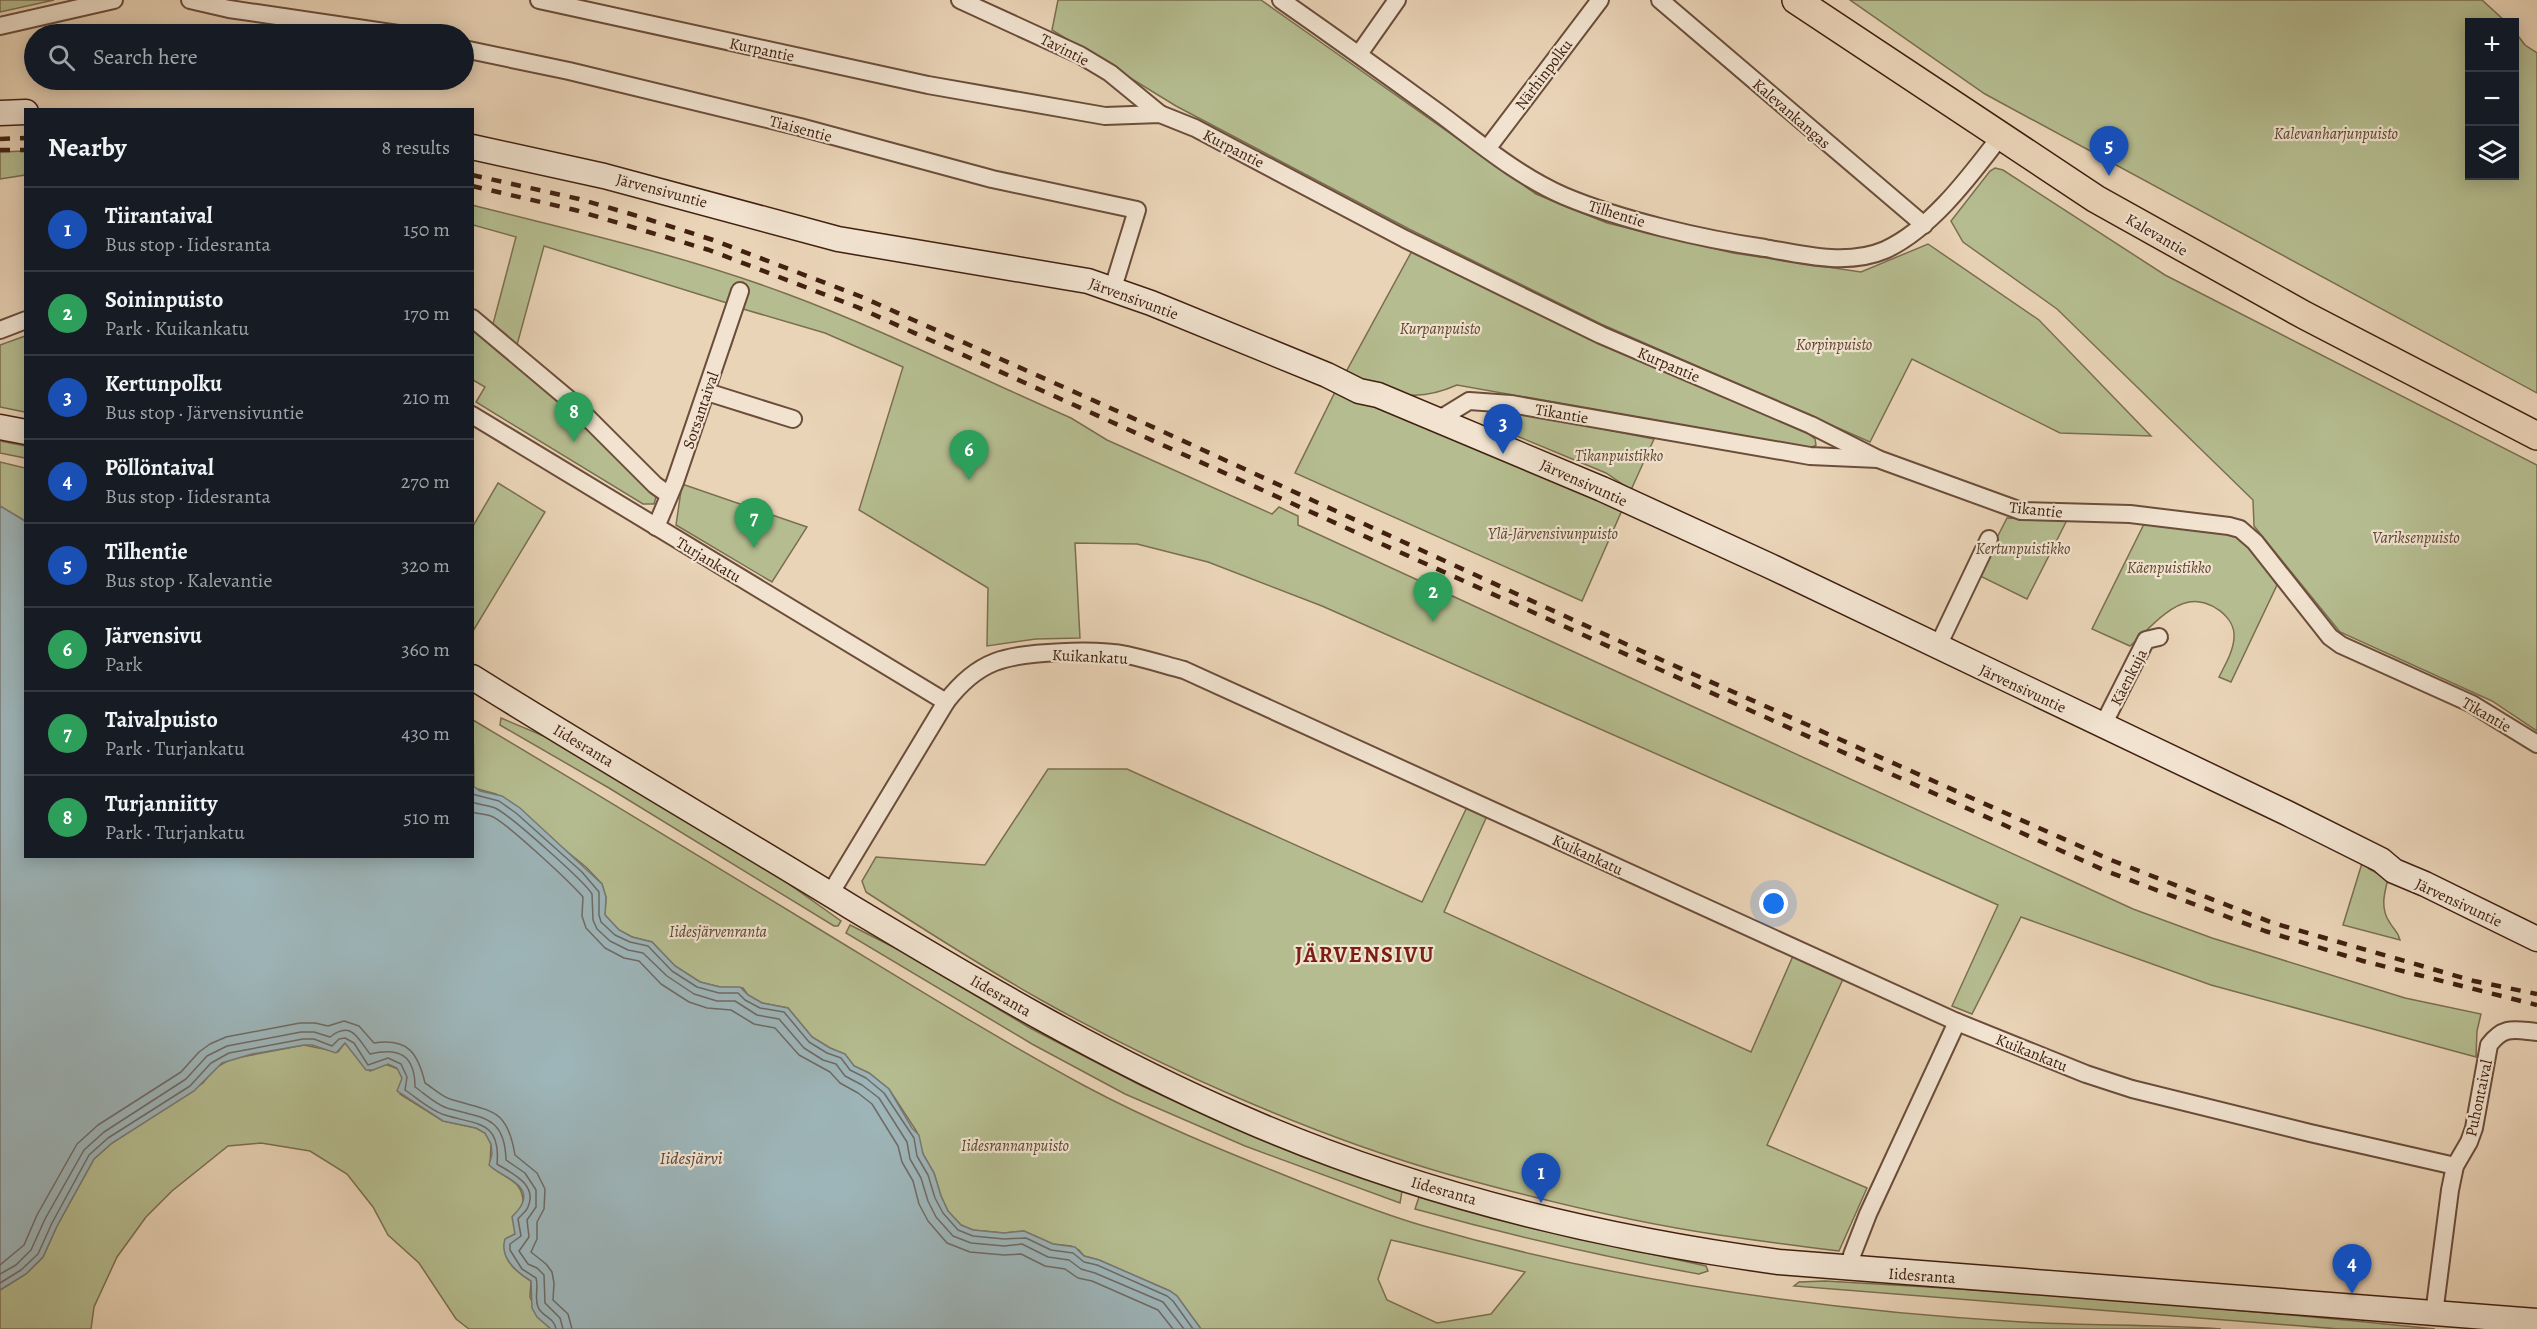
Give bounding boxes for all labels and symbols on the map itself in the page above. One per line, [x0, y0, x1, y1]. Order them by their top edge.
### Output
street label: Tavintie [1036, 28, 1093, 72]
street label: Kurpantie [727, 32, 796, 68]
street label: Närhinpolku [1510, 34, 1578, 115]
street label: Kalevankangas [1748, 74, 1835, 154]
street label: Tiaisentie [767, 110, 835, 148]
park label: Kalevanharjunpuisto [2274, 123, 2398, 145]
street label: Kurpantie [1199, 124, 1268, 174]
pin: 5 [2090, 126, 2128, 176]
street label: Järvensivuntie [614, 168, 710, 214]
street label: Tilhentie [1586, 195, 1648, 233]
street label: Kalevantie [2121, 208, 2192, 262]
street label: Järvensivuntie [1086, 273, 1182, 325]
park label: Kurpanpuisto [1399, 318, 1481, 340]
park label: Korpinpuisto [1796, 334, 1872, 356]
street label: Kurpantie [1634, 342, 1703, 388]
street label: Sorsantaival [677, 369, 724, 452]
pin: 8 [554, 392, 594, 442]
street label: Tikantie [1534, 398, 1590, 429]
pin: 3 [1484, 404, 1522, 454]
pin: 6 [950, 430, 988, 480]
park label: Tikanpuistikko [1575, 445, 1663, 467]
street label: Järvensivuntie [1536, 454, 1631, 512]
street label: Tikantie [2008, 496, 2064, 524]
pin: 7 [734, 498, 774, 548]
park label: Ylä-Järvensivunpuisto [1488, 523, 1618, 545]
park label: Variksenpuisto [2372, 527, 2460, 549]
street label: Turjankatu [672, 532, 745, 588]
park label: Kertunpuistikko [1976, 538, 2070, 560]
park label: Käenpuistikko [2127, 557, 2211, 579]
pin: 2 [1414, 572, 1452, 622]
street label: Kuikankatu [1052, 644, 1129, 670]
street label: Käenkuja [2105, 645, 2153, 710]
street label: Järvensivuntie [1975, 659, 2070, 719]
street label: Tikantie [2458, 692, 2515, 738]
street label: Iidesranta [549, 719, 618, 773]
street label: Kuikankatu [1549, 829, 1627, 881]
street label: Järvensivuntie [2411, 873, 2506, 933]
your location [1759, 889, 1788, 918]
park label: Iidesjärvenranta [669, 921, 768, 943]
district label: JÄRVENSIVU [1295, 940, 1435, 970]
street label: Iidesranta [966, 970, 1036, 1022]
street label: Kuikankatu [1992, 1029, 2071, 1077]
street label: Puhontaival [2460, 1058, 2498, 1139]
park label: Iidesrannanpuisto [961, 1135, 1069, 1157]
water label: Iidesjärvi [659, 1146, 723, 1170]
pin: 1 [1522, 1154, 1560, 1203]
street label: Iidesranta [1408, 1171, 1480, 1211]
pin: 4 [2332, 1244, 2372, 1294]
street label: Iidesranta [1888, 1263, 1957, 1289]

